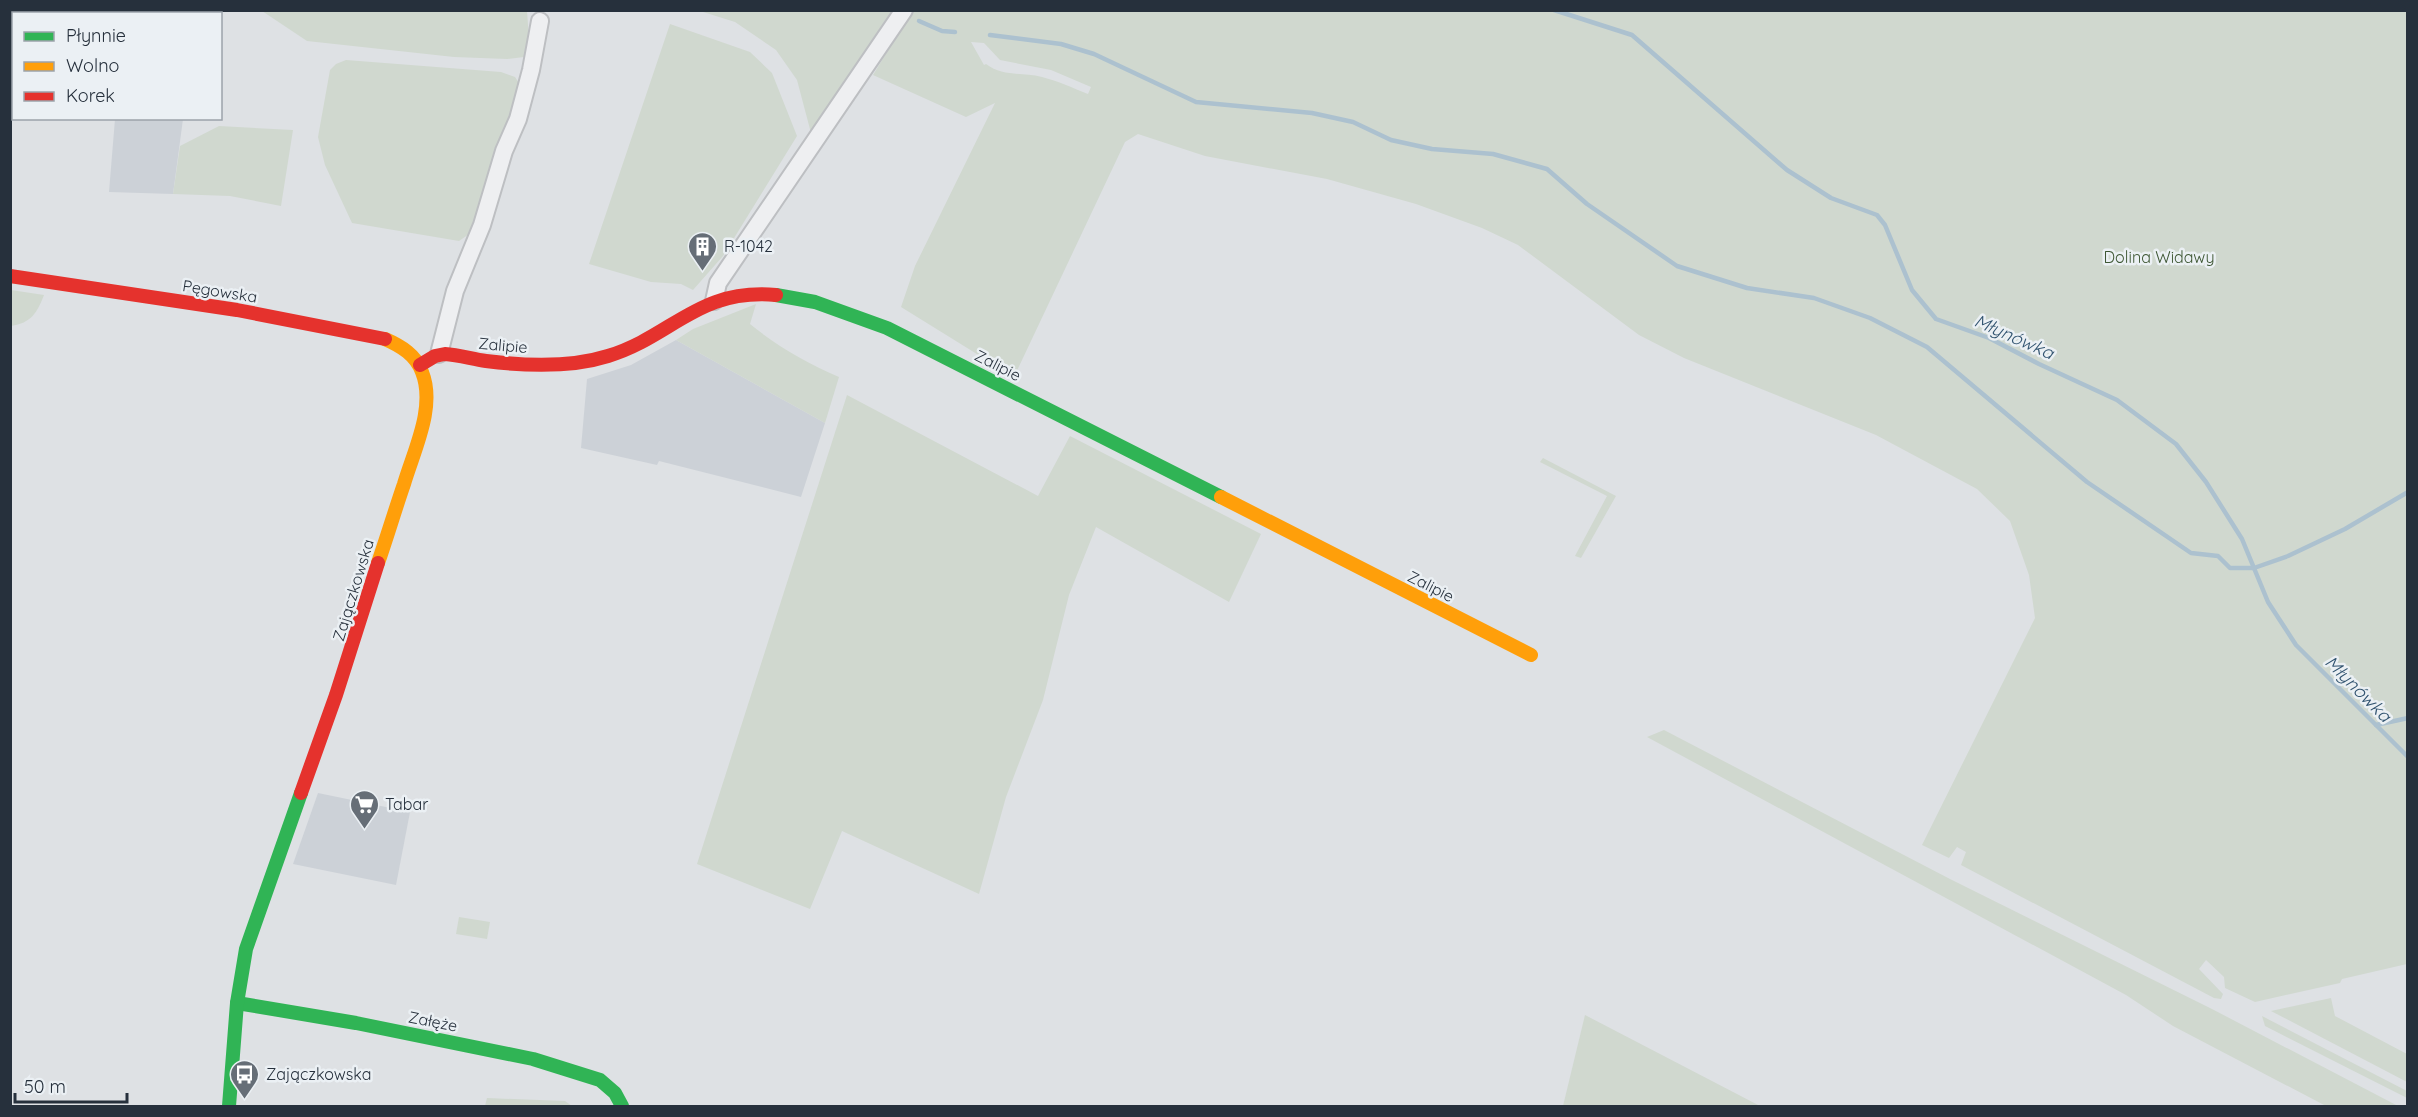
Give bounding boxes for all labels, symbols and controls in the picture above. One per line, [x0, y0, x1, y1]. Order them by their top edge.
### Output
legend [12, 12, 222, 120]
text: Płynnie [66, 24, 126, 47]
text: Wolno [66, 54, 119, 77]
text: Korek [66, 84, 115, 107]
building icon: R-1042 [687, 230, 719, 272]
place label: R-1042 [724, 236, 773, 256]
park label: Dolina Widawy [2103, 247, 2215, 267]
street label: Pęgowska [181, 275, 259, 307]
water label: Młynówka [1971, 309, 2058, 365]
street label: Zalipie [478, 333, 528, 357]
street label: Zalipie [972, 345, 1024, 385]
street label: Zajączkowska [328, 537, 378, 643]
street label: Zalipie [1405, 566, 1457, 606]
water label: Młynówka [2320, 651, 2397, 727]
supermarket icon: Tabar [348, 788, 380, 830]
place label: Tabar [385, 794, 428, 814]
street label: Załęże [407, 1006, 459, 1036]
bus stop icon: Zajączkowska [229, 1058, 261, 1100]
place label: Zajączkowska [266, 1064, 371, 1084]
scale bar [15, 1066, 128, 1104]
text: 50 m [24, 1075, 66, 1098]

